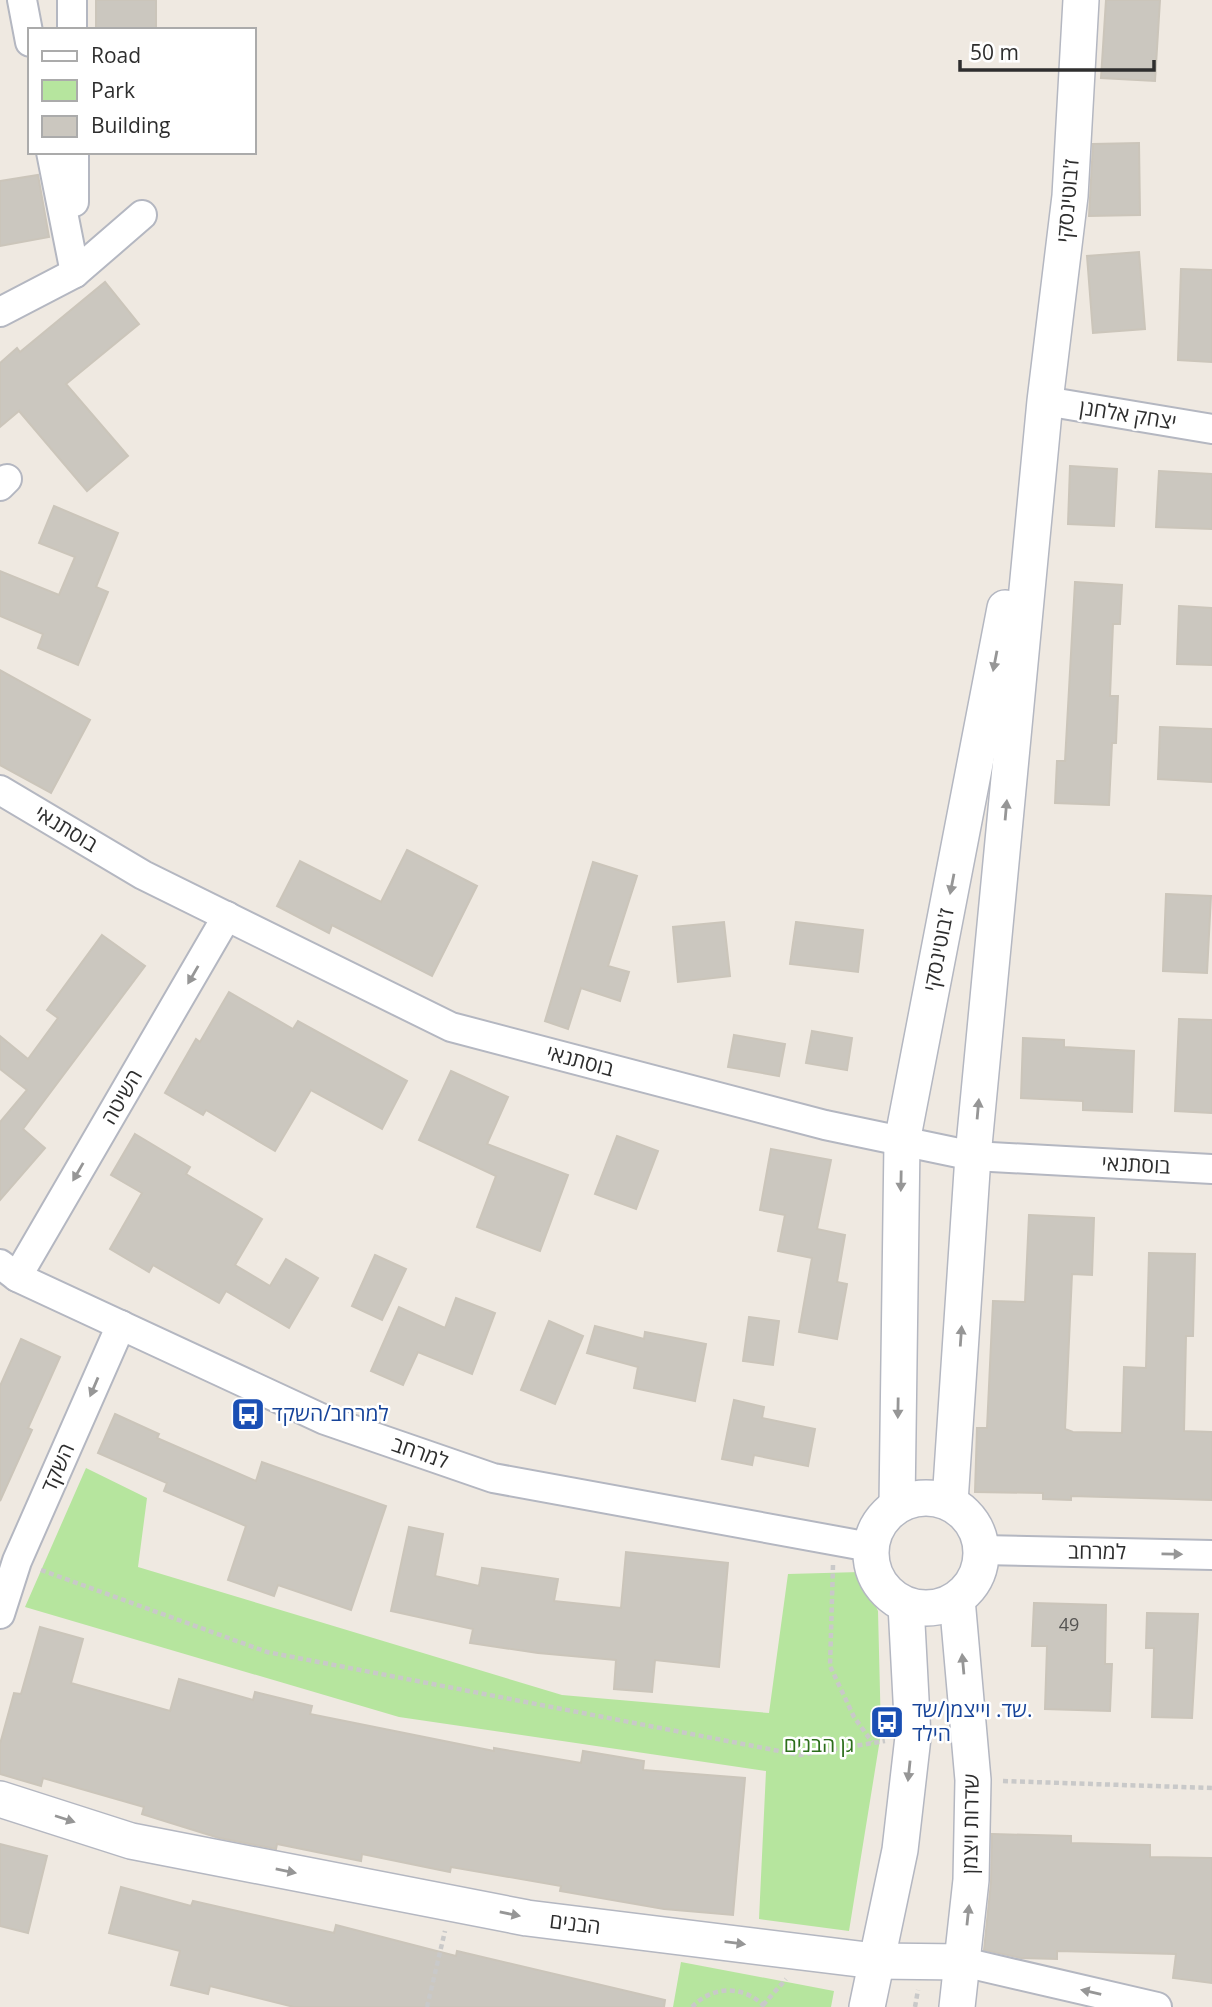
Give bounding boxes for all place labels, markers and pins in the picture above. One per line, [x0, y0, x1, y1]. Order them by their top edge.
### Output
bus stop icon: למרחב/השקד [229, 1395, 267, 1433]
place label: למרחב/השקד [272, 1399, 389, 1427]
place label: שד. וייצמן/שד. הילד [912, 1695, 1032, 1747]
bus stop icon: שד. וייצמן/שד. הילד [868, 1703, 906, 1741]

